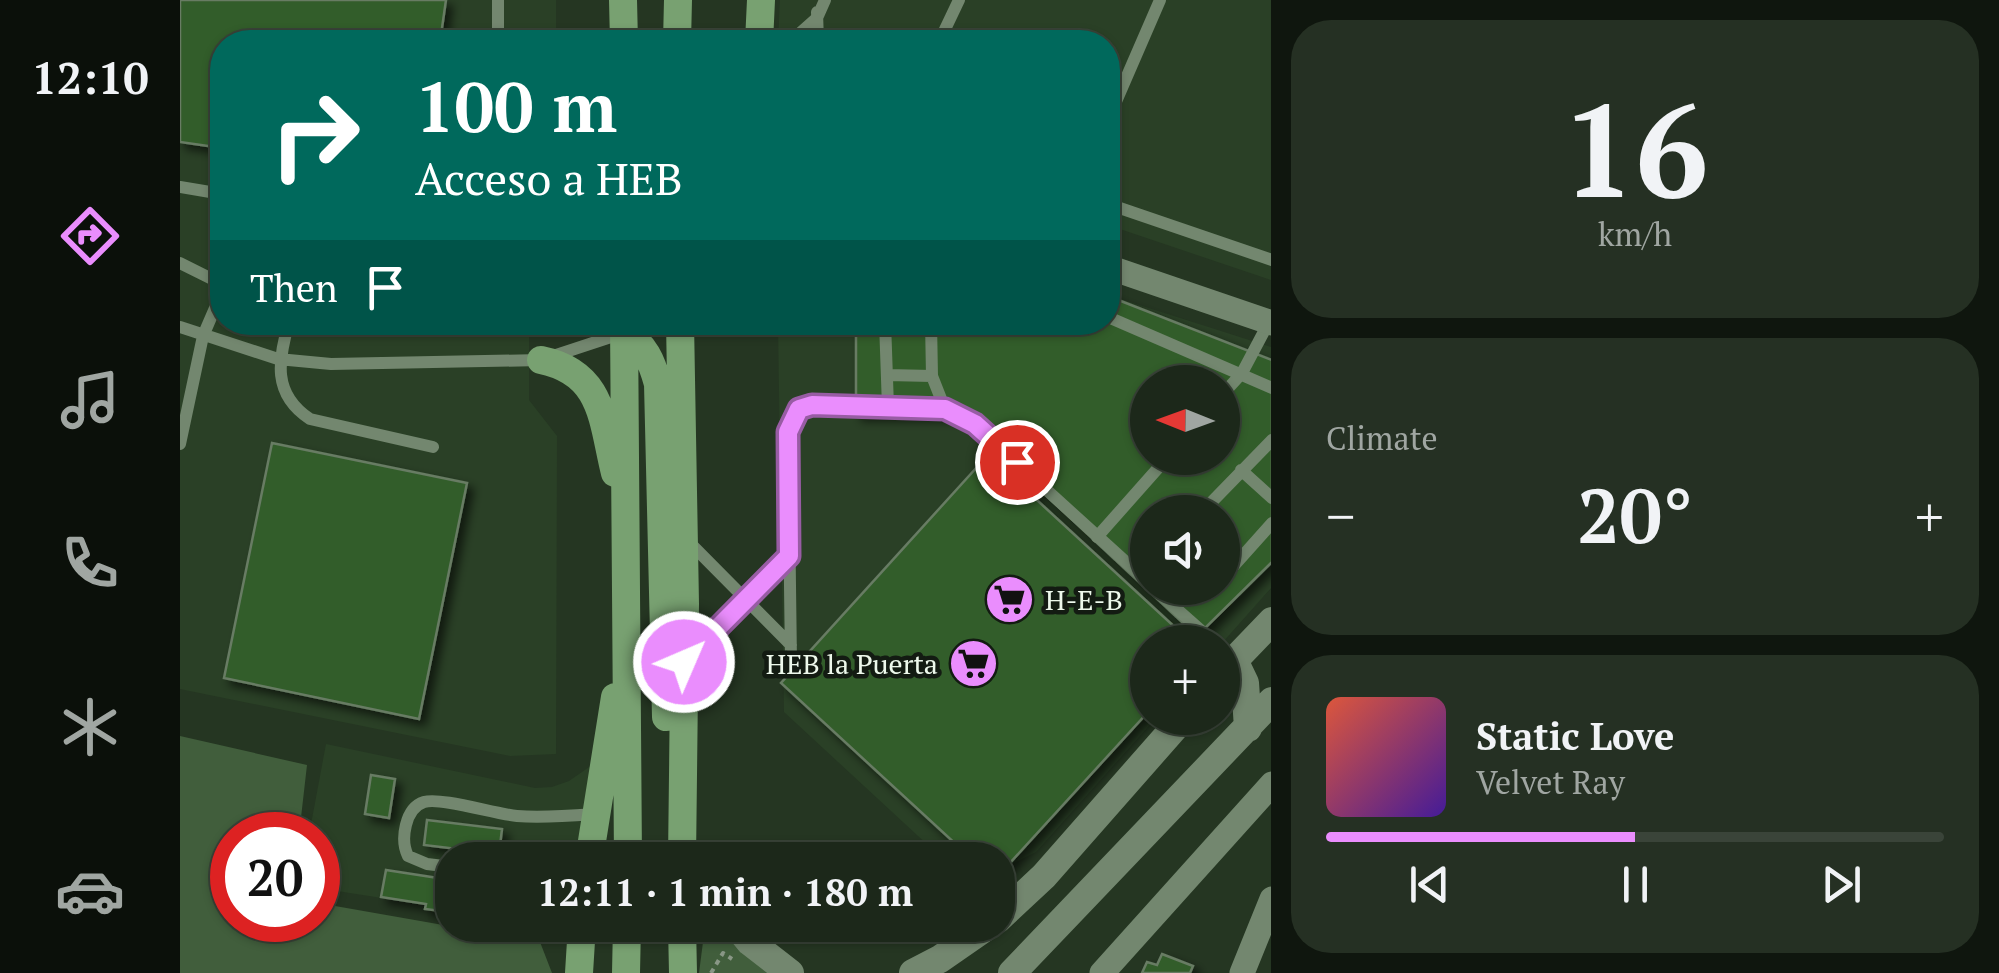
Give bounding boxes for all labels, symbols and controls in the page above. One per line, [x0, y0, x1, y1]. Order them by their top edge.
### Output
text: 12:10 [31, 47, 149, 107]
text: 100 m [415, 59, 617, 152]
text: 16 [1562, 62, 1708, 234]
icon: right [250, 70, 380, 200]
text: Acceso a HEB [415, 148, 683, 208]
icon: directions [55, 201, 125, 271]
text: km/h [1598, 213, 1672, 255]
icon: arrive [358, 260, 413, 315]
text: Then [250, 263, 338, 313]
icon: music [55, 365, 125, 435]
north arrow [1130, 365, 1240, 475]
map controls [1130, 365, 1240, 735]
text: Climate [1326, 417, 1438, 459]
pin [975, 420, 1060, 505]
icon: arrive [990, 435, 1045, 490]
text: 20° [1577, 465, 1693, 564]
text: − [1326, 479, 1355, 552]
text: + [1915, 479, 1944, 552]
button: sound [1130, 495, 1240, 605]
icon: phone [55, 528, 125, 598]
supermarket icon: H-E-B [984, 573, 1036, 625]
place label: H-E-B [1045, 581, 1123, 618]
position arrow [632, 610, 736, 714]
button: + [1130, 625, 1240, 735]
supermarket icon: HEB la Puerta [947, 637, 999, 689]
place label: HEB la Puerta [766, 645, 938, 682]
icon: climate [55, 692, 125, 762]
text: Static Love [1476, 711, 1674, 761]
text: Velvet Ray [1476, 761, 1625, 803]
speed limit sign: 20 [210, 812, 340, 942]
icon: car [55, 856, 125, 926]
icon: previous [1402, 857, 1457, 912]
icon: pause [1608, 857, 1663, 912]
icon: next [1814, 857, 1869, 912]
text: 12:11 · 1 min · 180 m [537, 867, 913, 917]

